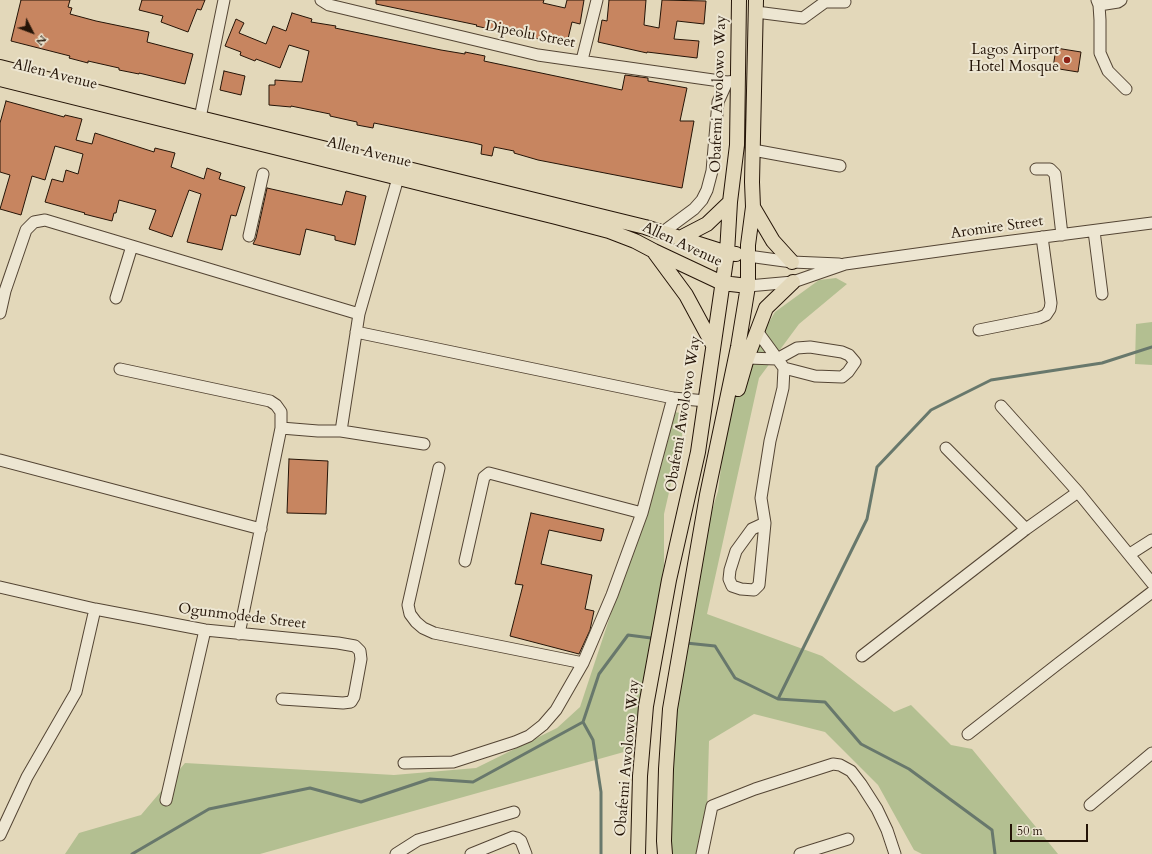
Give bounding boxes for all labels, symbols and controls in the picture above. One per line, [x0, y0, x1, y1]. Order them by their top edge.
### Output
north arrow [12, 12, 52, 52]
street label: Obafemi Awolowo Way [707, 15, 731, 173]
street label: Dipeolu Street [483, 17, 577, 53]
text: N [33, 32, 50, 49]
place label: Lagos Airport Hotel Mosque [969, 42, 1059, 77]
marker: Lagos Airport Hotel Mosque [1062, 55, 1072, 65]
street label: Allen Avenue [11, 56, 99, 94]
street label: Allen Avenue [325, 134, 413, 172]
street label: Aromire Street [949, 213, 1045, 243]
street label: Allen Avenue [639, 219, 725, 271]
street label: Obafemi Awolowo Way [663, 335, 705, 493]
street label: Ogunmodede Street [177, 600, 307, 634]
street label: Obafemi Awolowo Way [612, 679, 644, 837]
scale bar [1012, 816, 1090, 842]
text: 50 m [1017, 823, 1043, 839]

